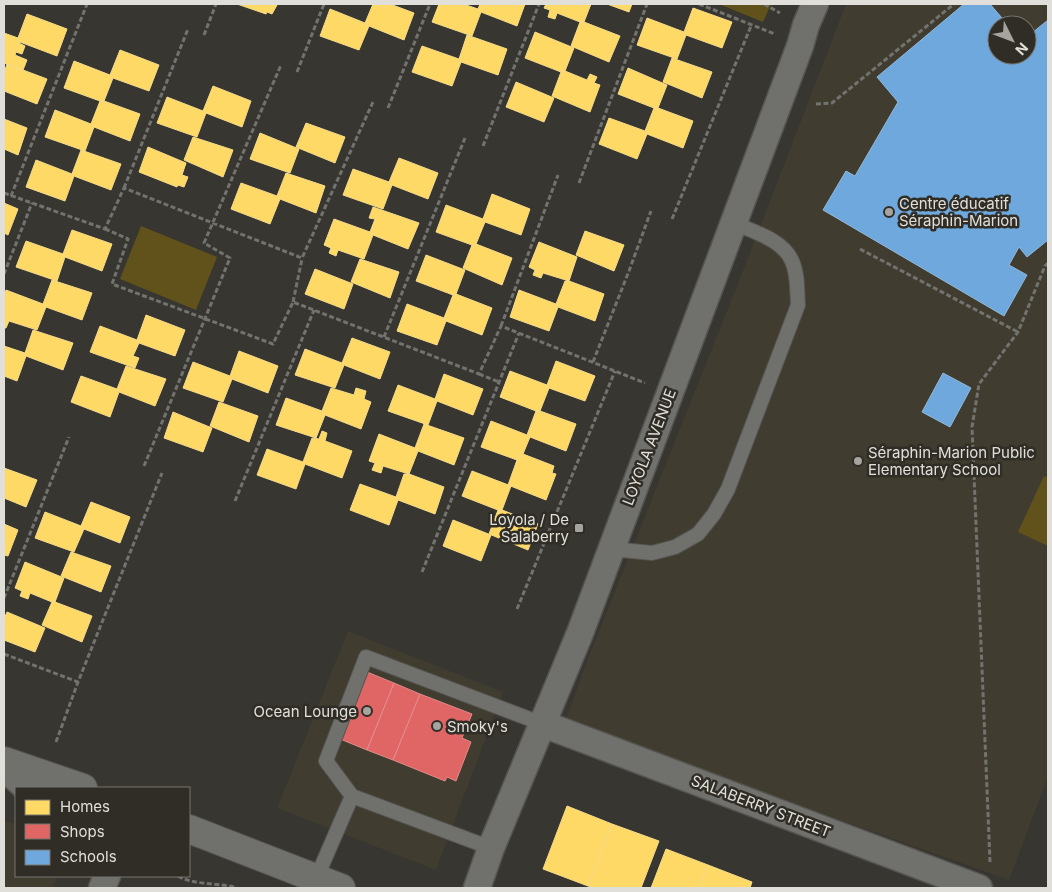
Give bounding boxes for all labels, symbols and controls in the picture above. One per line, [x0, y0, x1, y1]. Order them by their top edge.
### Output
north arrow [987, 15, 1037, 65]
text: N [1012, 39, 1032, 59]
place label: Centre éducatif Séraphin-Marion [899, 194, 1018, 230]
marker: Centre éducatif Séraphin-Marion [883, 206, 895, 218]
street label: LOYOLA AVENUE [618, 386, 680, 508]
place label: Séraphin-Marion Public Elementary School [868, 443, 1035, 479]
marker: Séraphin-Marion Public Elementary School [852, 455, 864, 467]
place label: Loyola / De Salaberry [489, 510, 570, 546]
marker: Loyola / De Salaberry [573, 522, 585, 534]
place label: Ocean Lounge [253, 702, 357, 721]
marker: Ocean Lounge [361, 705, 373, 717]
place label: Smoky's [447, 717, 508, 736]
marker: Smoky's [431, 720, 443, 732]
street label: SALABERRY STREET [689, 771, 833, 841]
legend [15, 787, 190, 877]
text: Homes [60, 797, 110, 816]
text: Shops [60, 822, 105, 841]
text: Schools [60, 847, 117, 866]

